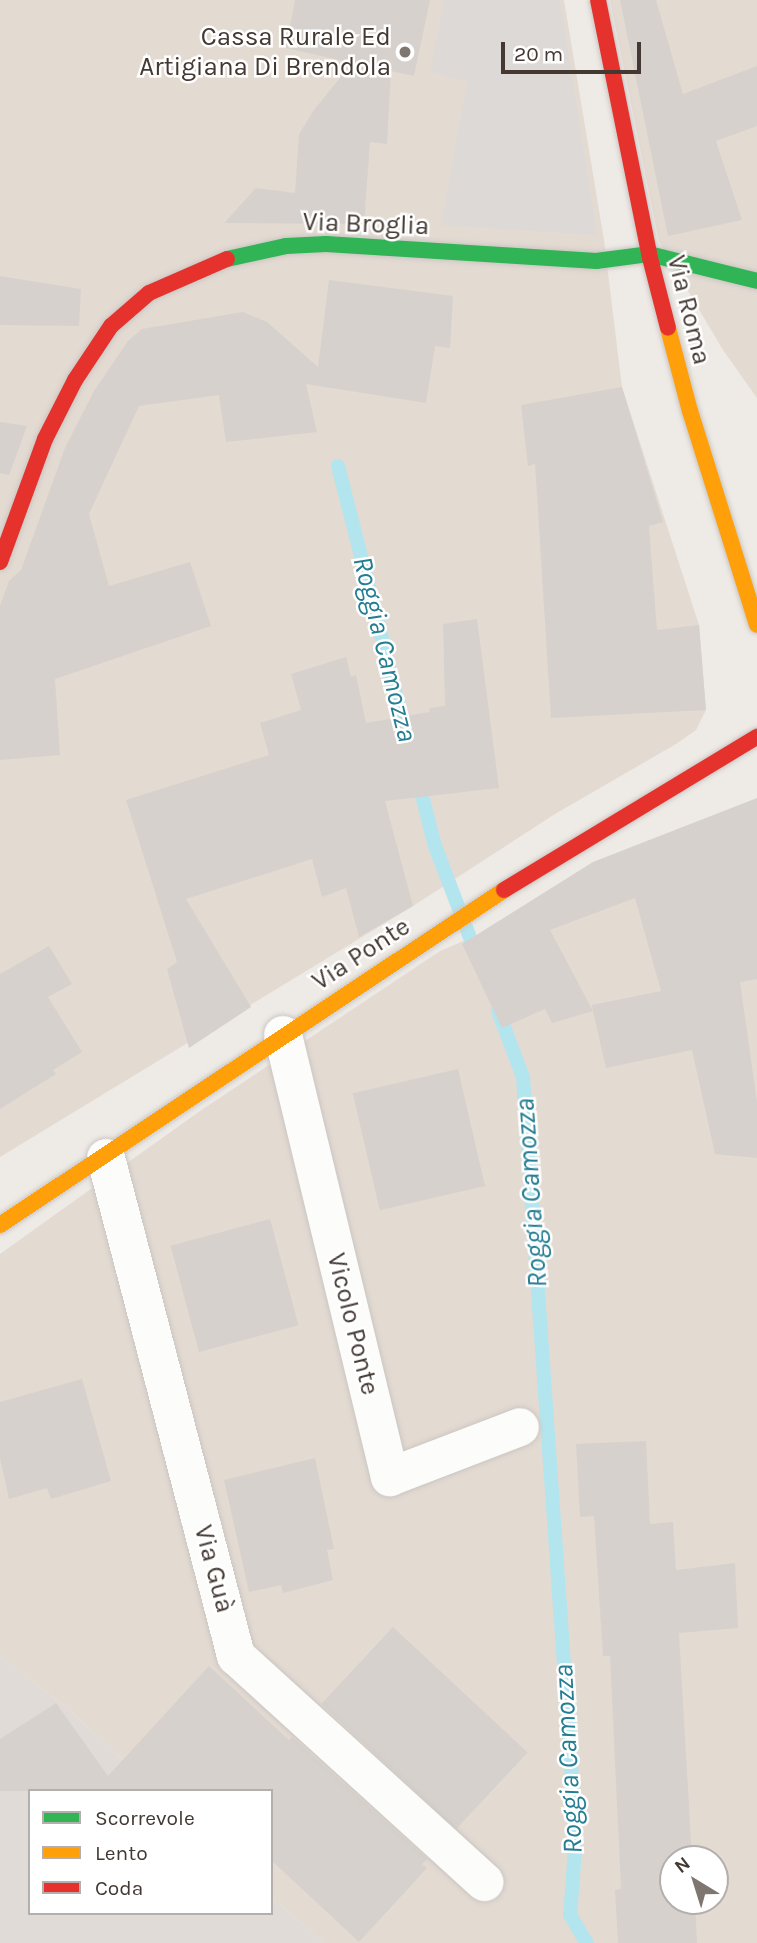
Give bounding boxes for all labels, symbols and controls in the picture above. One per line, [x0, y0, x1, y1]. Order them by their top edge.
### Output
place label: Cassa Rurale Ed Artigiana Di Brendola [139, 21, 391, 82]
scale bar [505, 28, 645, 72]
text: 20 m [514, 42, 563, 66]
marker: Cassa Rurale Ed Artigiana Di Brendola [397, 44, 413, 60]
street label: Via Broglia [302, 206, 430, 242]
street label: Via Roma [660, 252, 718, 368]
water label: Roggia Camozza [346, 553, 424, 745]
street label: Via Ponte [306, 911, 416, 997]
water label: Roggia Camozza [508, 1097, 554, 1289]
street label: Vicolo Ponte [320, 1250, 386, 1398]
street label: Via Guà [187, 1522, 241, 1616]
water label: Roggia Camozza [546, 1663, 590, 1855]
legend [28, 1789, 273, 1915]
text: Scorrevole [95, 1806, 195, 1830]
text: Lento [95, 1841, 148, 1865]
north arrow [659, 1845, 729, 1915]
text: N [670, 1852, 694, 1878]
text: Coda [95, 1876, 143, 1900]

